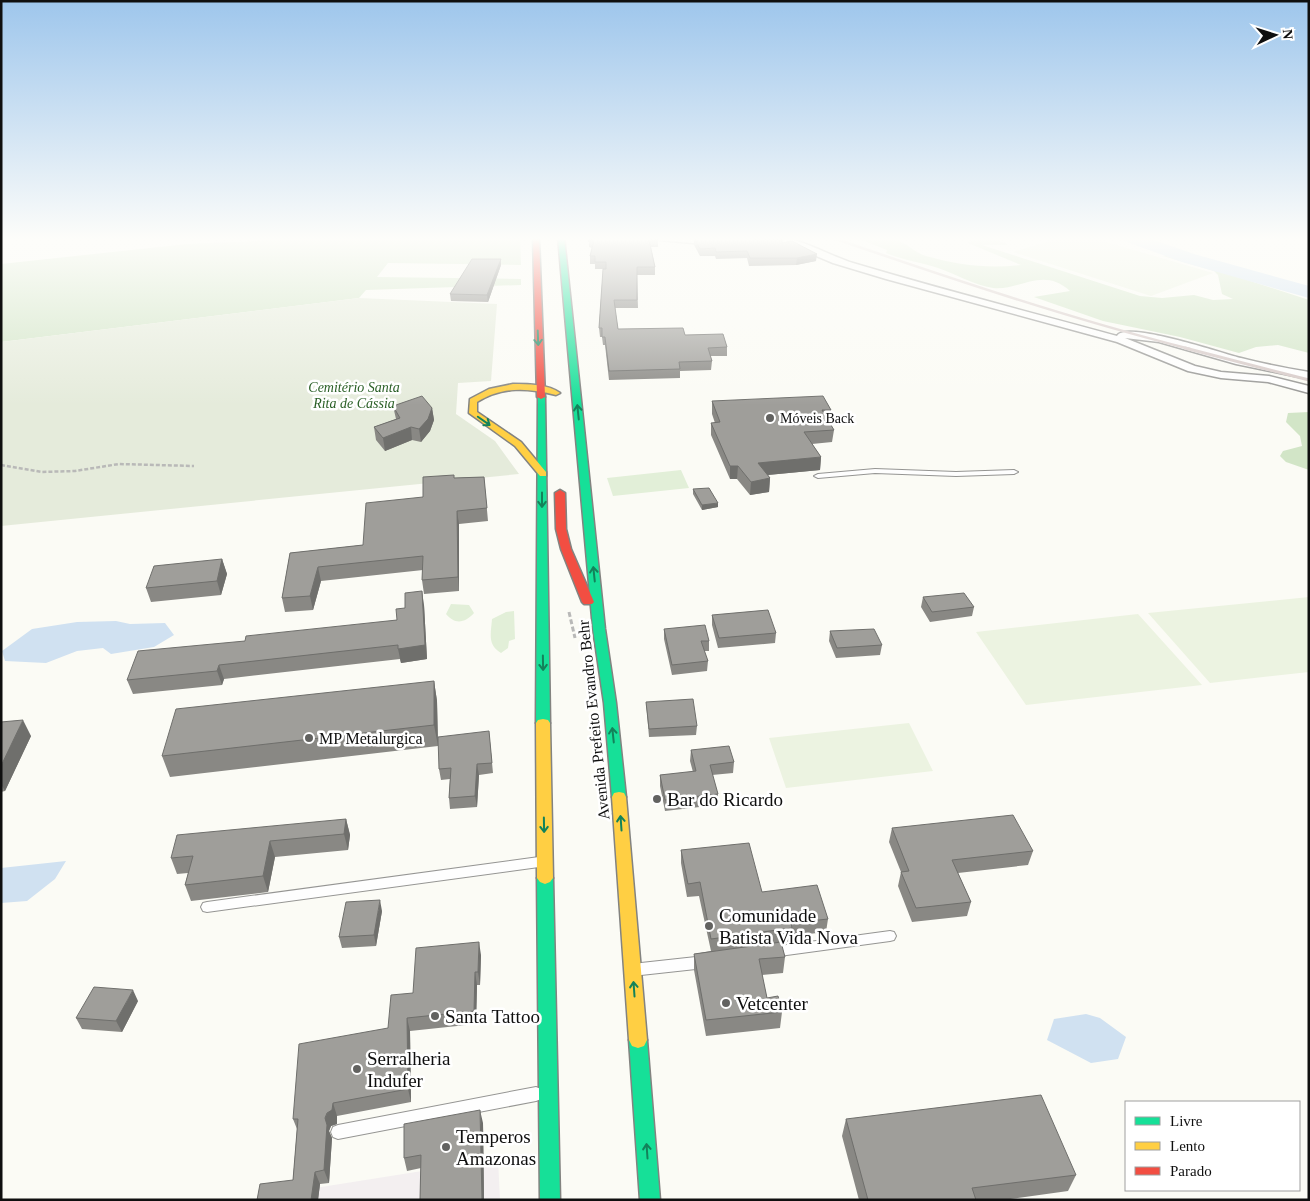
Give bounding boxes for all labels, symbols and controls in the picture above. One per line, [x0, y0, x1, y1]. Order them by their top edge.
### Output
north arrow [1250, 10, 1300, 60]
text: N [1280, 29, 1295, 40]
one-way arrow [534, 330, 543, 346]
park label: Cemitério Santa Rita de Cássia [308, 380, 400, 411]
one-way arrow [573, 404, 583, 420]
place label: Móveis Back [780, 411, 854, 426]
marker: Móveis Back [764, 412, 776, 424]
one-way arrow [476, 416, 490, 426]
one-way arrow [537, 492, 547, 508]
one-way arrow [589, 566, 599, 582]
street label: Avenida Prefeito Evandro Behr [574, 618, 612, 821]
one-way arrow [538, 654, 548, 670]
one-way arrow [608, 727, 618, 743]
place label: MP Metalurgica [319, 730, 423, 748]
marker: MP Metalurgica [303, 732, 315, 744]
place label: Bar do Ricardo [667, 789, 783, 810]
marker: Bar do Ricardo [651, 793, 663, 805]
one-way arrow [617, 815, 626, 831]
one-way arrow [539, 816, 549, 833]
place label: Comunidade Batista Vida Nova [719, 905, 858, 948]
marker: Comunidade Batista Vida Nova [703, 920, 715, 932]
one-way arrow [630, 981, 639, 997]
place label: Vetcenter [736, 993, 808, 1014]
marker: Vetcenter [720, 997, 732, 1009]
place label: Santa Tattoo [445, 1006, 540, 1027]
marker: Santa Tattoo [429, 1010, 441, 1022]
place label: Serralheria Indufer [367, 1048, 451, 1091]
marker: Serralheria Indufer [351, 1063, 363, 1075]
legend [1125, 1101, 1300, 1191]
text: Livre [1170, 1113, 1203, 1129]
place label: Temperos Amazonas [456, 1126, 536, 1169]
text: Lento [1170, 1138, 1205, 1154]
marker: Temperos Amazonas [440, 1141, 452, 1153]
one-way arrow [642, 1143, 651, 1159]
text: Parado [1170, 1163, 1212, 1179]

